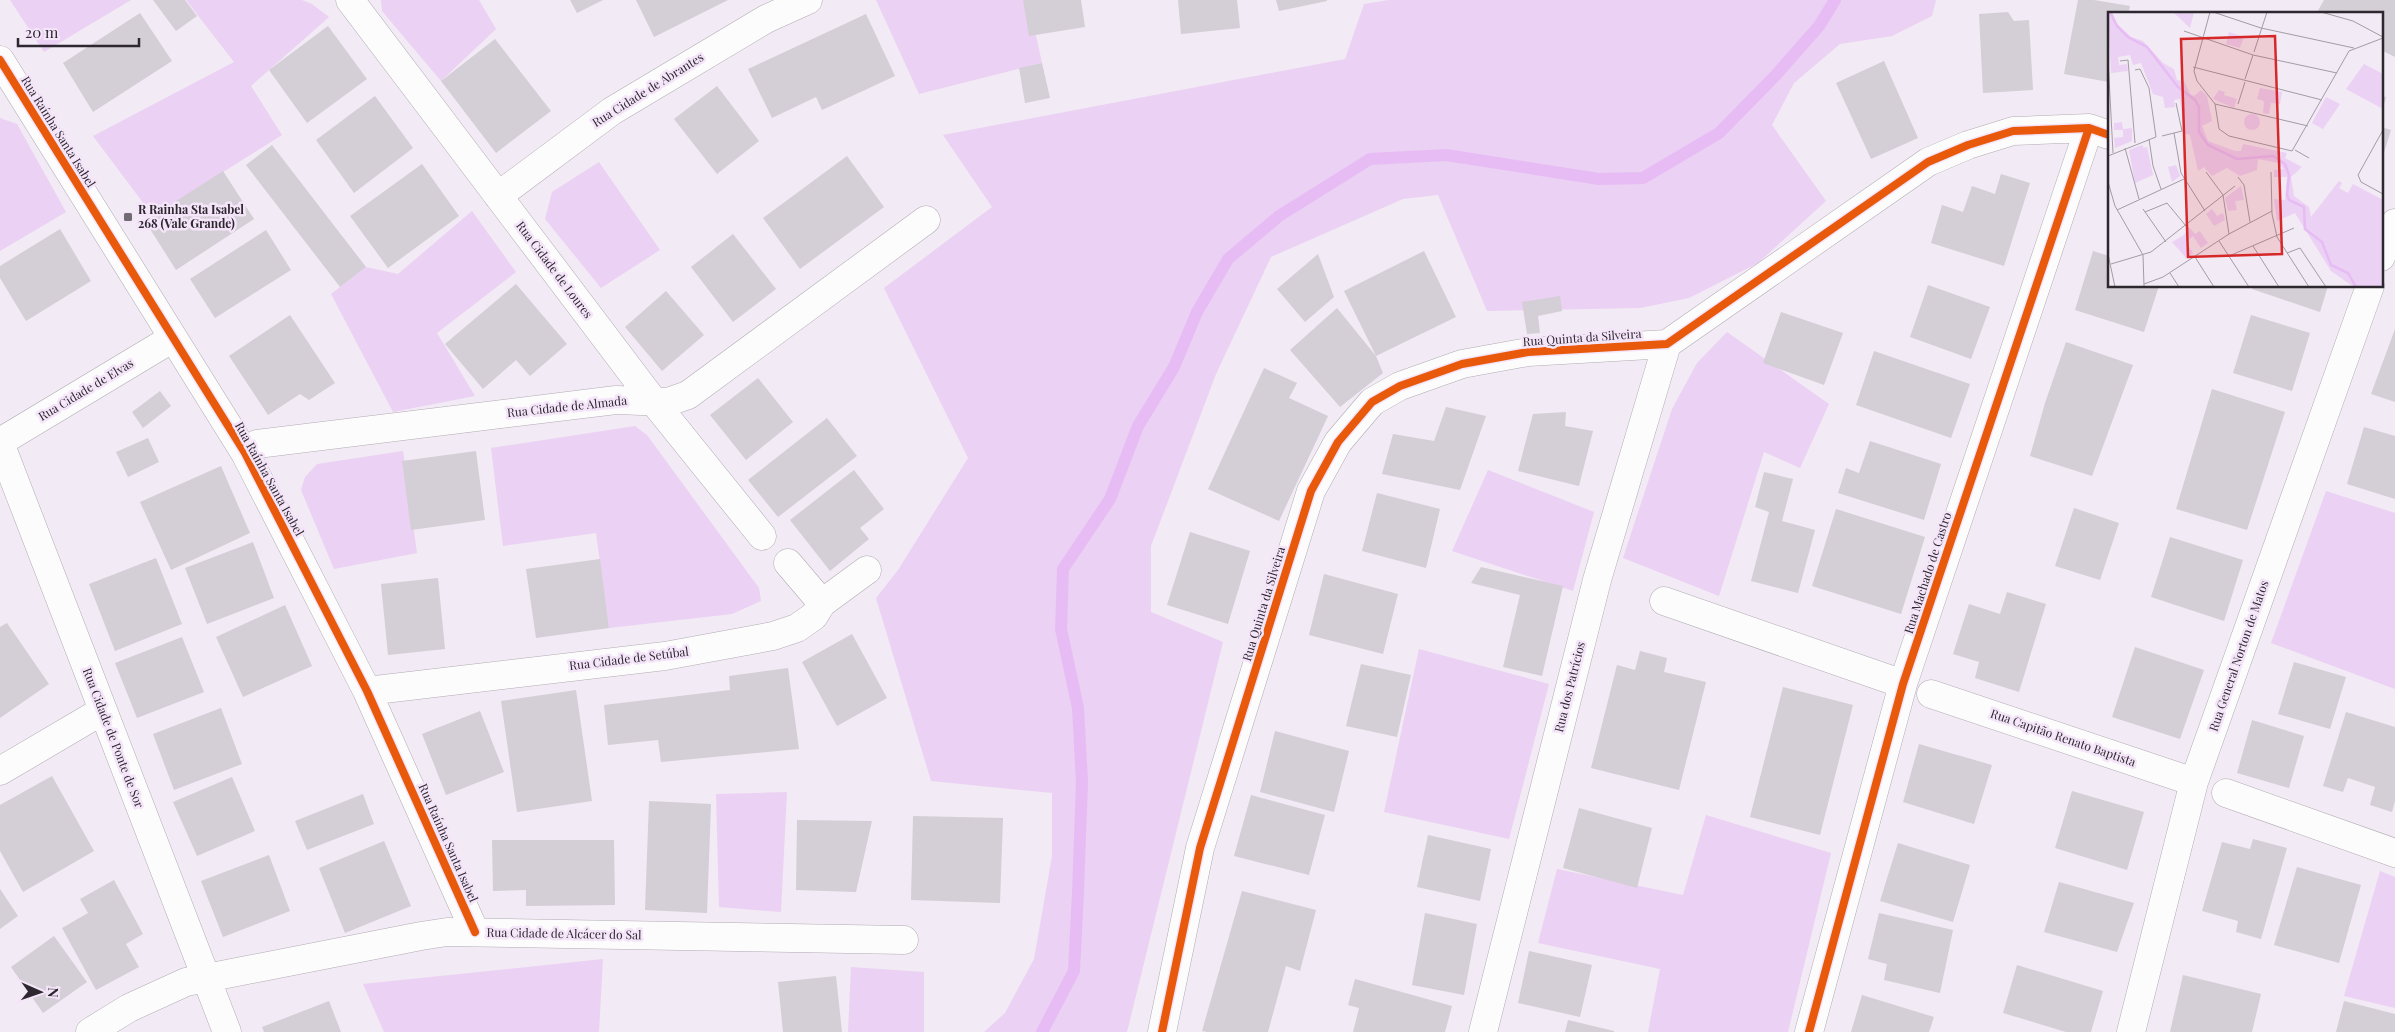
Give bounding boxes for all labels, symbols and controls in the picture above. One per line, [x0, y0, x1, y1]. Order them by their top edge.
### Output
inset map [2108, 12, 2382, 288]
scale bar [18, 15, 139, 47]
text: 20 m [25, 22, 59, 42]
street label: Rua Cidade de Abrantes [589, 48, 706, 130]
street label: Rua Raínha Santa Isabel [18, 73, 100, 191]
place label: R Rainha Sta Isabel 268 (Vale Grande) [138, 201, 244, 231]
marker: R Rainha Sta Isabel 268 (Vale Grande) [122, 211, 134, 223]
street label: Rua Cidade de Loures [513, 218, 597, 321]
street label: Rua Quinta da Silveira [1522, 325, 1642, 349]
street label: Rua Cidade de Elvas [35, 354, 136, 424]
street label: Rua Cidade de Almada [506, 392, 628, 420]
street label: Rua Raínha Santa Isabel [232, 419, 308, 539]
street label: Rua Machado de Castro [1900, 509, 1954, 636]
street label: Rua Quinta da Silveira [1238, 544, 1288, 663]
street label: Rua General Norton de Matos [2205, 578, 2271, 733]
street label: Rua dos Patrícios [1550, 640, 1588, 734]
street label: Rua Cidade de Setúbal [568, 643, 690, 673]
street label: Rua Cidade de Ponte de Sor [80, 665, 148, 811]
street label: Rua Capitão Renato Baptista [1989, 705, 2138, 769]
street label: Rua Raínha Santa Isabel [416, 781, 483, 905]
street label: Rua Cidade de Alcácer do Sal [486, 924, 642, 942]
north arrow [15, 967, 65, 1017]
text: N [44, 987, 63, 998]

